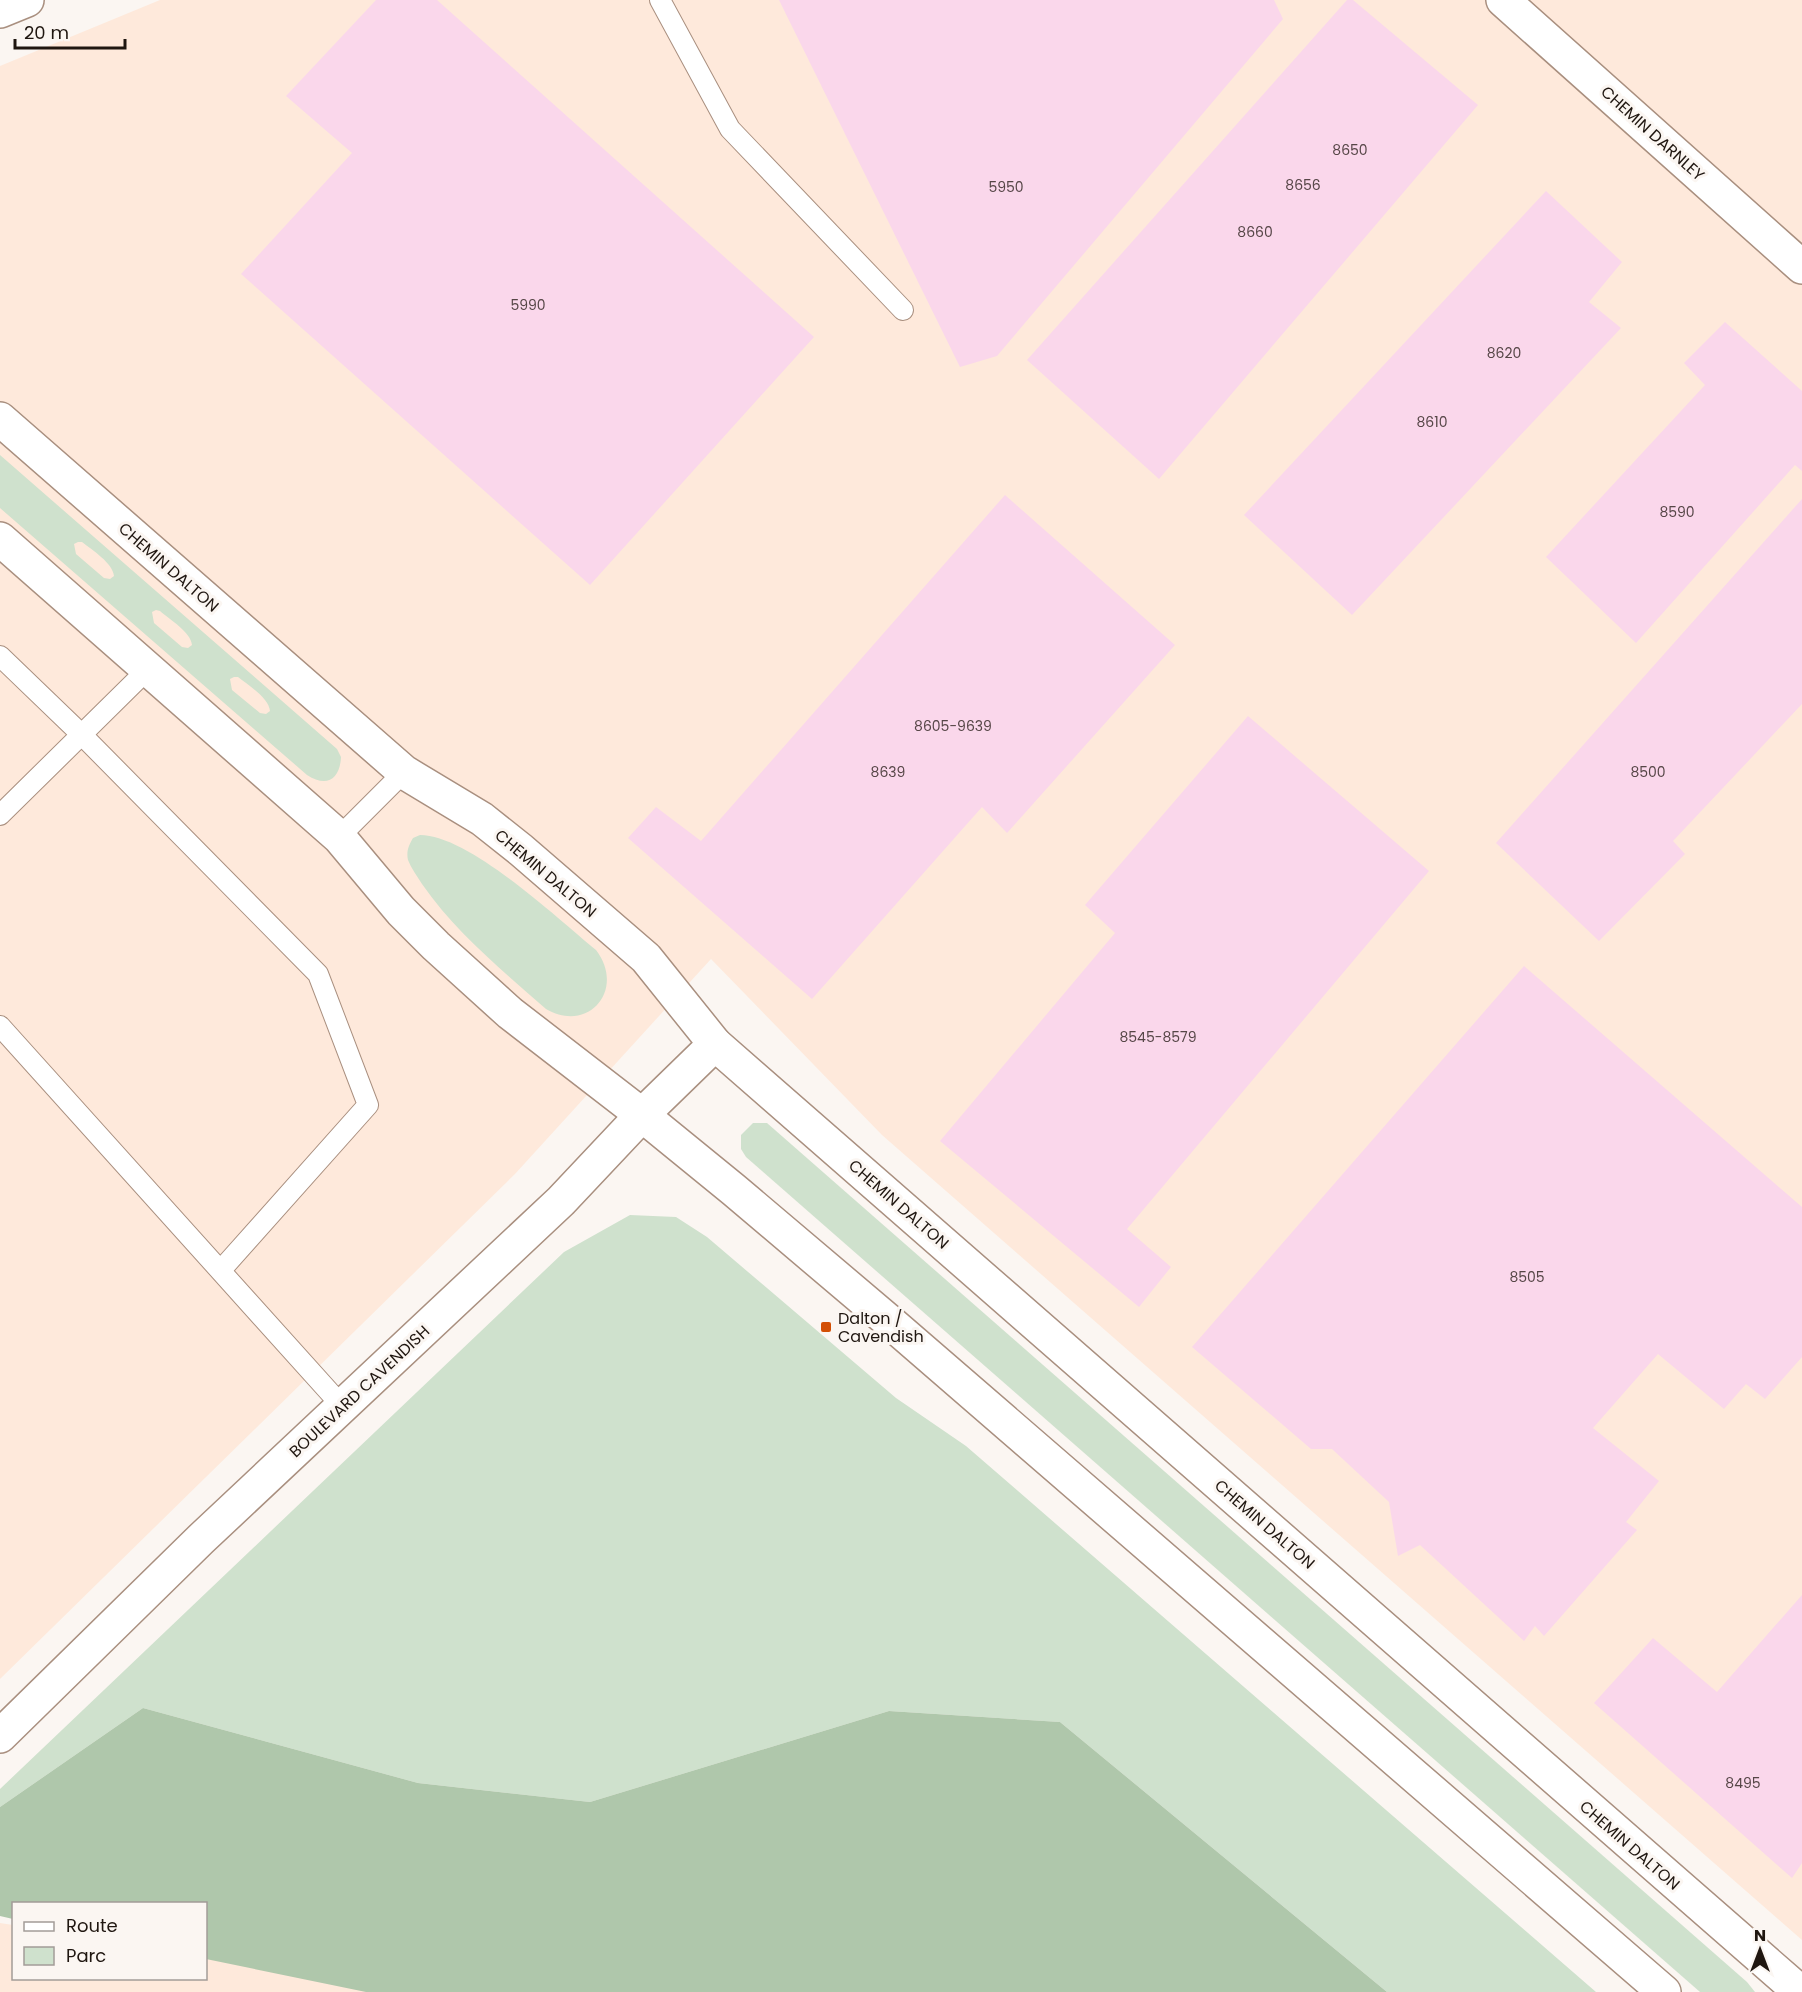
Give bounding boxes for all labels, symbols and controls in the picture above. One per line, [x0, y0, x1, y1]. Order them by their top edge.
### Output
scale bar [15, 12, 124, 50]
text: 20 m [24, 20, 69, 45]
street label: CHEMIN DARNLEY [1596, 81, 1710, 187]
house number: 8650 [1332, 140, 1368, 160]
house number: 8656 [1285, 175, 1321, 195]
house number: 5950 [988, 177, 1024, 197]
house number: 8660 [1237, 222, 1273, 242]
house number: 5990 [510, 295, 546, 315]
house number: 8620 [1487, 343, 1521, 363]
house number: 8610 [1417, 412, 1448, 432]
house number: 8590 [1659, 502, 1695, 522]
street label: CHEMIN DALTON [113, 517, 224, 618]
house number: 8605-9639 [914, 716, 992, 736]
house number: 8639 [871, 762, 905, 782]
house number: 8500 [1630, 762, 1666, 782]
street label: CHEMIN DALTON [490, 824, 601, 923]
house number: 8545-8579 [1119, 1027, 1197, 1047]
street label: CHEMIN DALTON [843, 1154, 954, 1255]
house number: 8505 [1509, 1267, 1545, 1287]
place label: Dalton / Cavendish [838, 1307, 924, 1348]
street label: BOULEVARD CAVENDISH [284, 1320, 435, 1463]
marker: Dalton / Cavendish [819, 1320, 833, 1334]
street label: CHEMIN DALTON [1209, 1474, 1320, 1575]
house number: 8495 [1725, 1773, 1761, 1793]
street label: CHEMIN DALTON [1574, 1795, 1685, 1896]
legend [12, 1902, 207, 1980]
text: Route [66, 1913, 118, 1938]
north arrow [1730, 1920, 1790, 1980]
text: N [1754, 1924, 1766, 1947]
text: Parc [66, 1943, 106, 1968]

